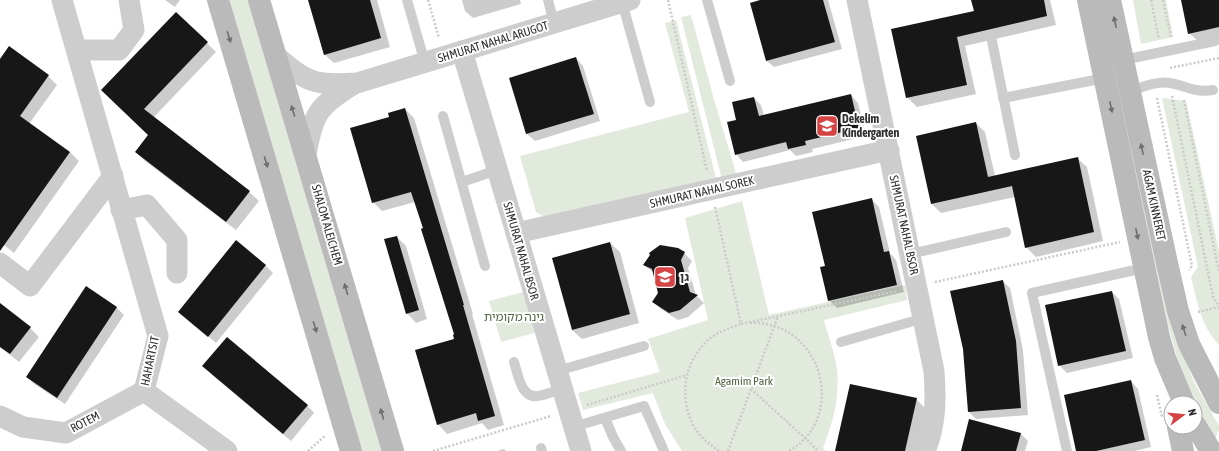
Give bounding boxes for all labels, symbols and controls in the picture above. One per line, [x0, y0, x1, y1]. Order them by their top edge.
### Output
one-way arrow [1111, 16, 1117, 28]
street label: SHMURAT NAHAL ARUGOT [436, 18, 551, 65]
one-way arrow [226, 32, 232, 44]
one-way arrow [1108, 101, 1114, 113]
one-way arrow [290, 104, 296, 116]
place label: Dekelim Kindergarten [842, 112, 899, 140]
school or university icon: Dekelim Kindergarten [814, 113, 840, 139]
one-way arrow [1139, 143, 1145, 155]
one-way arrow [263, 156, 269, 168]
street label: AGAM KINNERET [1140, 168, 1169, 243]
street label: SHMURAT NAHAL SOREK [648, 173, 756, 211]
street label: SHMURAT NAHAL BSOR [887, 174, 921, 276]
street label: SHALOM ALEICHEM [309, 183, 345, 267]
street label: SHMURAT NAHAL BSOR [500, 200, 542, 302]
one-way arrow [1134, 228, 1140, 240]
school or university icon: גן [652, 264, 678, 290]
place label: גן [680, 270, 689, 284]
one-way arrow [343, 283, 349, 295]
park label: גינה מקומית [484, 310, 544, 324]
one-way arrow [312, 321, 318, 333]
one-way arrow [1181, 324, 1187, 336]
street label: HAHARTSIT [138, 334, 162, 387]
park label: Agamim Park [715, 374, 774, 388]
north arrow [1163, 395, 1203, 435]
one-way arrow [379, 407, 385, 419]
text: N [1186, 407, 1199, 417]
street label: ROTEM [68, 409, 102, 435]

